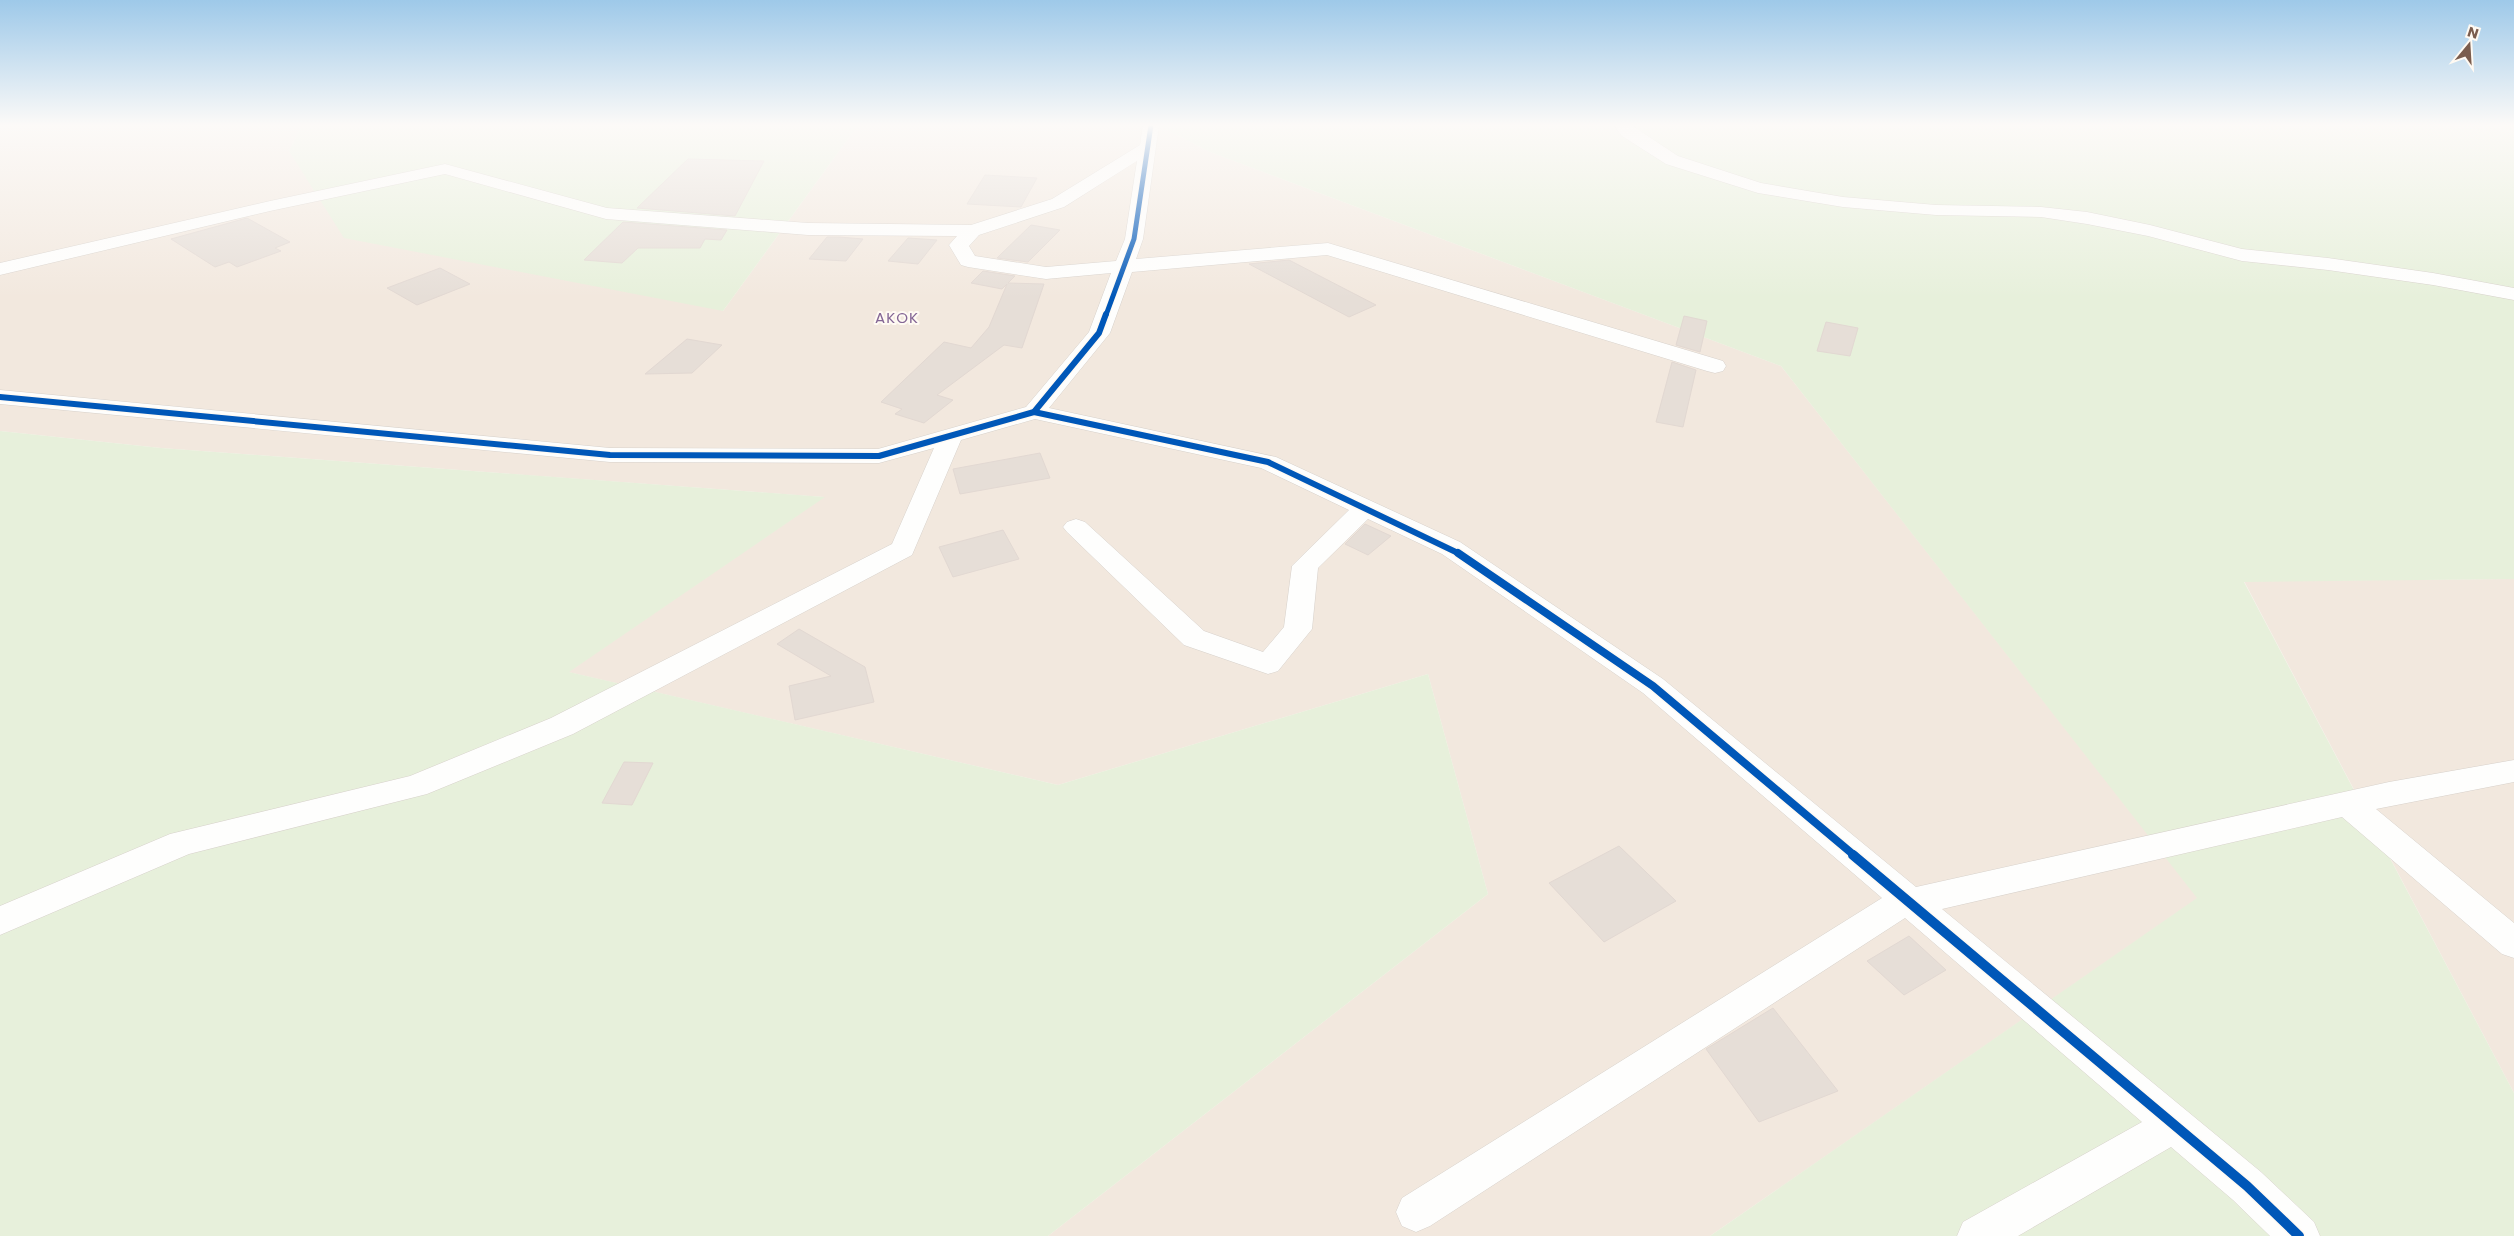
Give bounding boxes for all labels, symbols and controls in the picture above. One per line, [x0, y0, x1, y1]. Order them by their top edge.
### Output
north arrow [2444, 20, 2494, 70]
text: N [2465, 21, 2481, 44]
district label: AKOK [875, 307, 919, 328]

